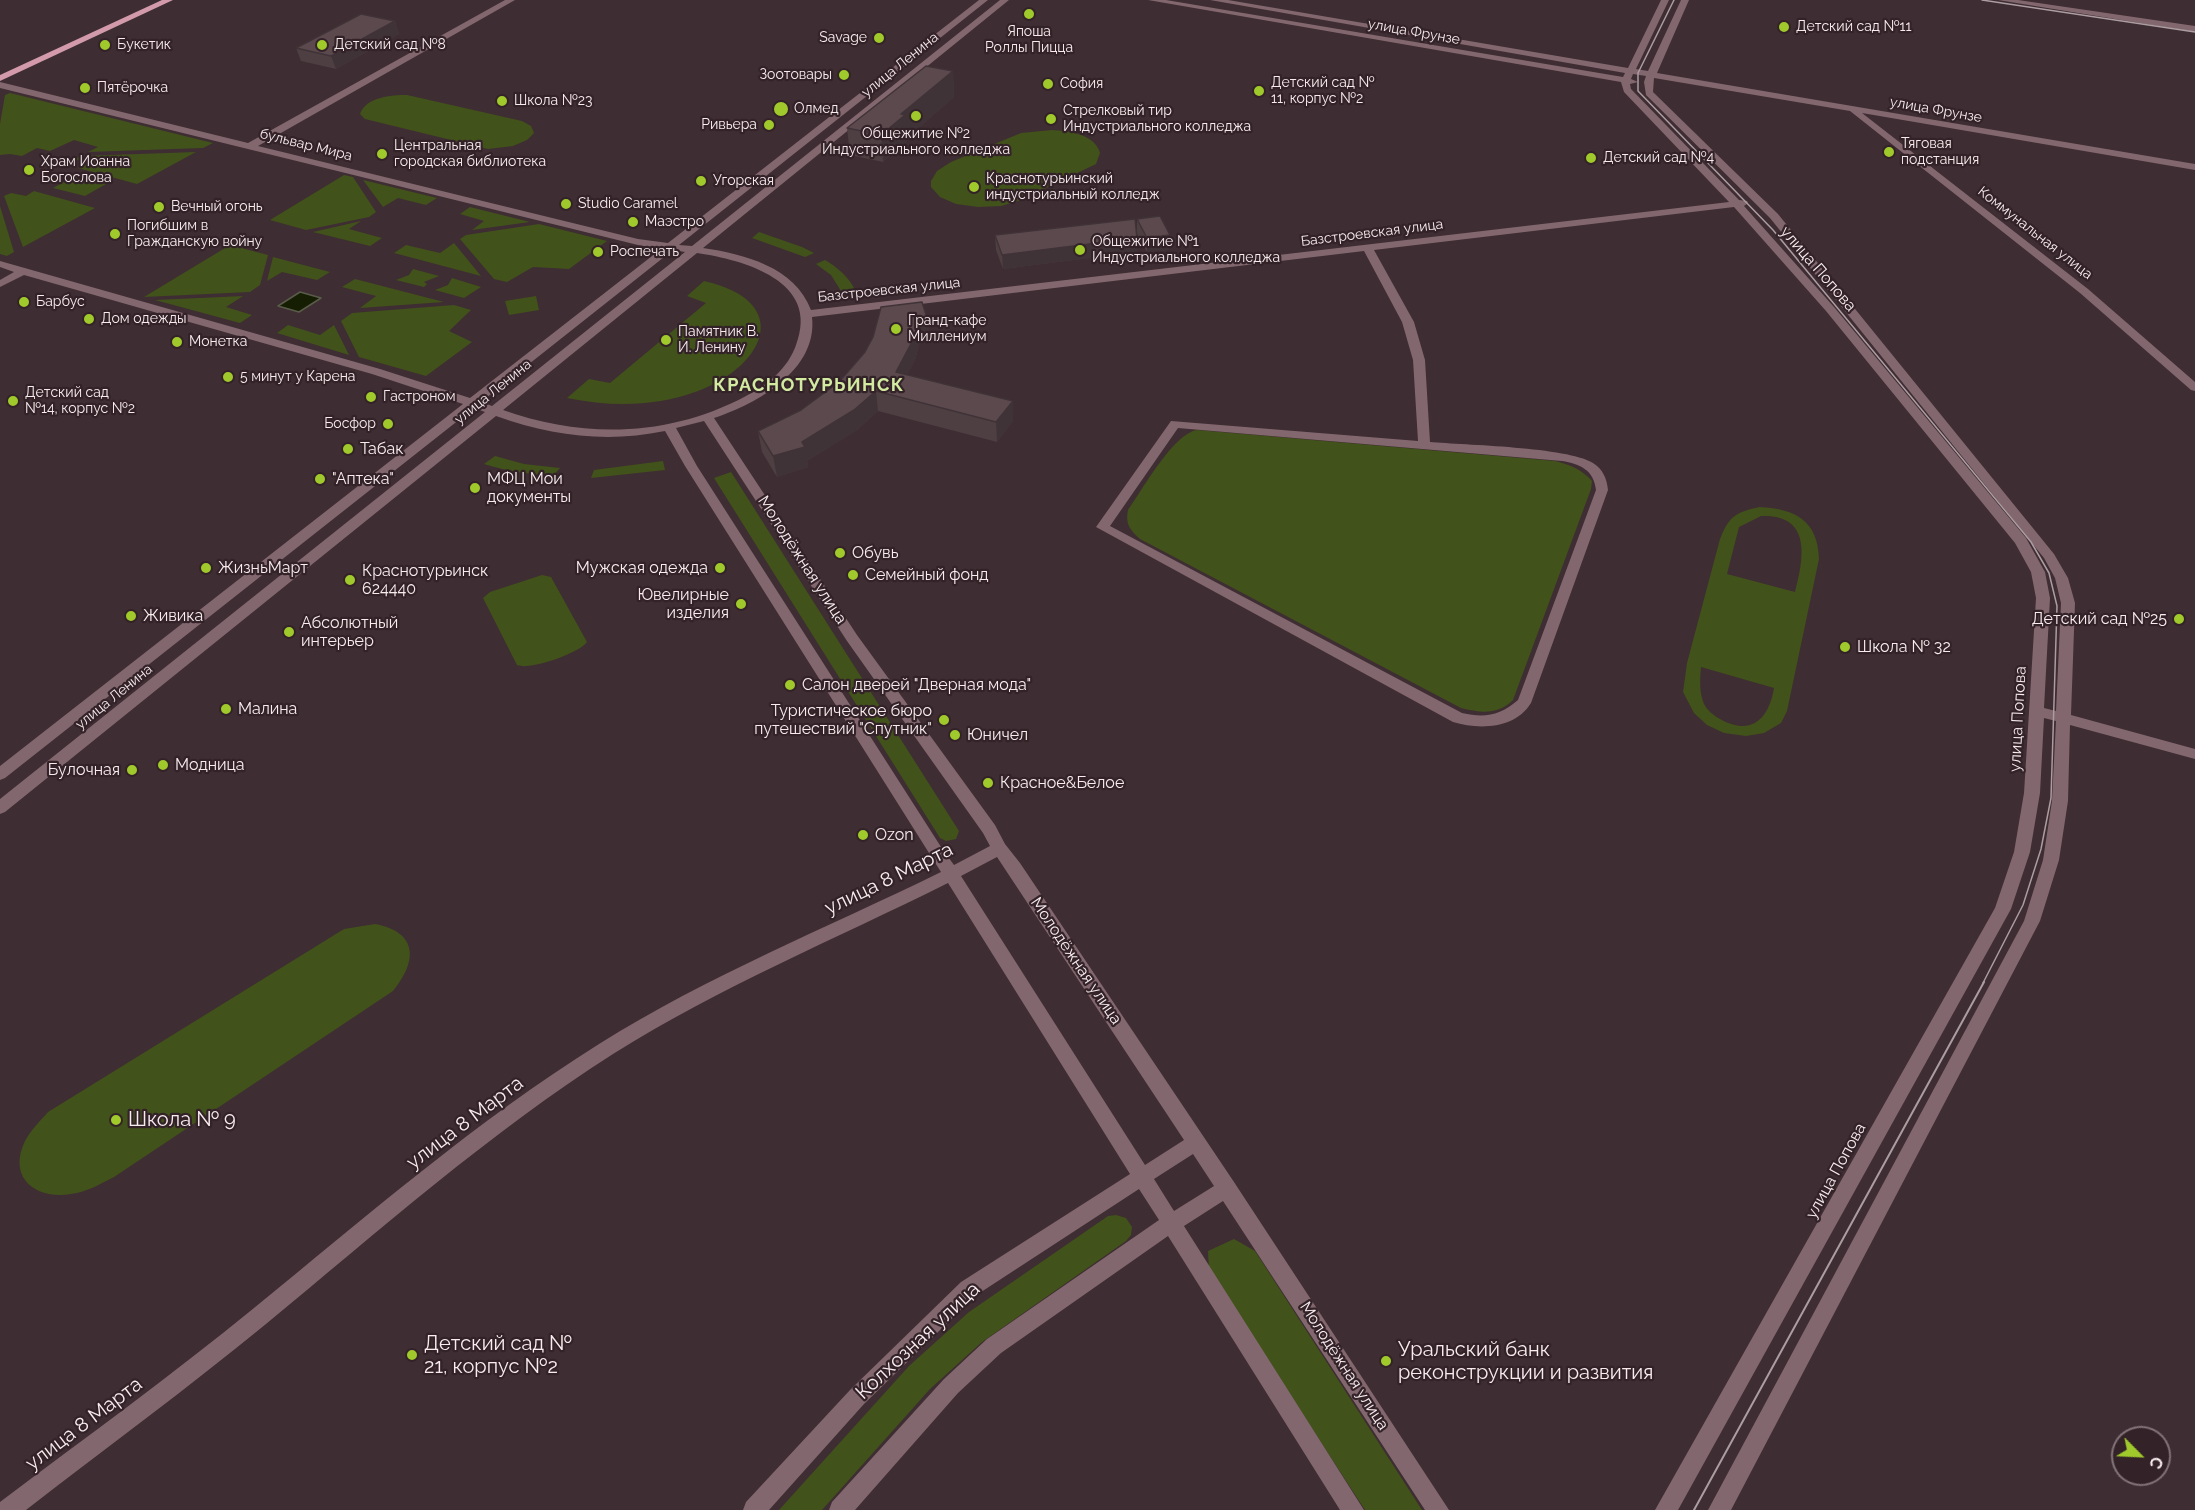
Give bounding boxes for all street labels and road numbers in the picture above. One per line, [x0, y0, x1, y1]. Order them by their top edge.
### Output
street label: улица Фрунзе [1367, 16, 1461, 48]
street label: улица Ленина [858, 29, 942, 101]
street label: улица Фрунзе [1889, 94, 1983, 126]
street label: бульвар Мира [258, 125, 354, 165]
street label: Коммунальная улица [1974, 183, 2096, 283]
street label: Базстроевская улица [1300, 216, 1444, 250]
street label: улица Попова [1776, 223, 1860, 315]
street label: Базстроевская улица [817, 274, 961, 306]
street label: улица Ленина [451, 356, 535, 428]
street label: Молодёжная улица [753, 492, 851, 628]
street label: улица Ленина [72, 661, 156, 733]
street label: улица Попова [2006, 665, 2030, 773]
street label: улица 8 Марта [821, 838, 957, 920]
street label: Молодёжная улица [1026, 894, 1126, 1028]
street label: улица 8 Марта [402, 1071, 528, 1175]
street label: улица Попова [1802, 1120, 1870, 1222]
street label: Колхозная улица [851, 1277, 985, 1405]
street label: Молодёжная улица [1295, 1298, 1393, 1434]
street label: улица 8 Марта [21, 1372, 147, 1476]

